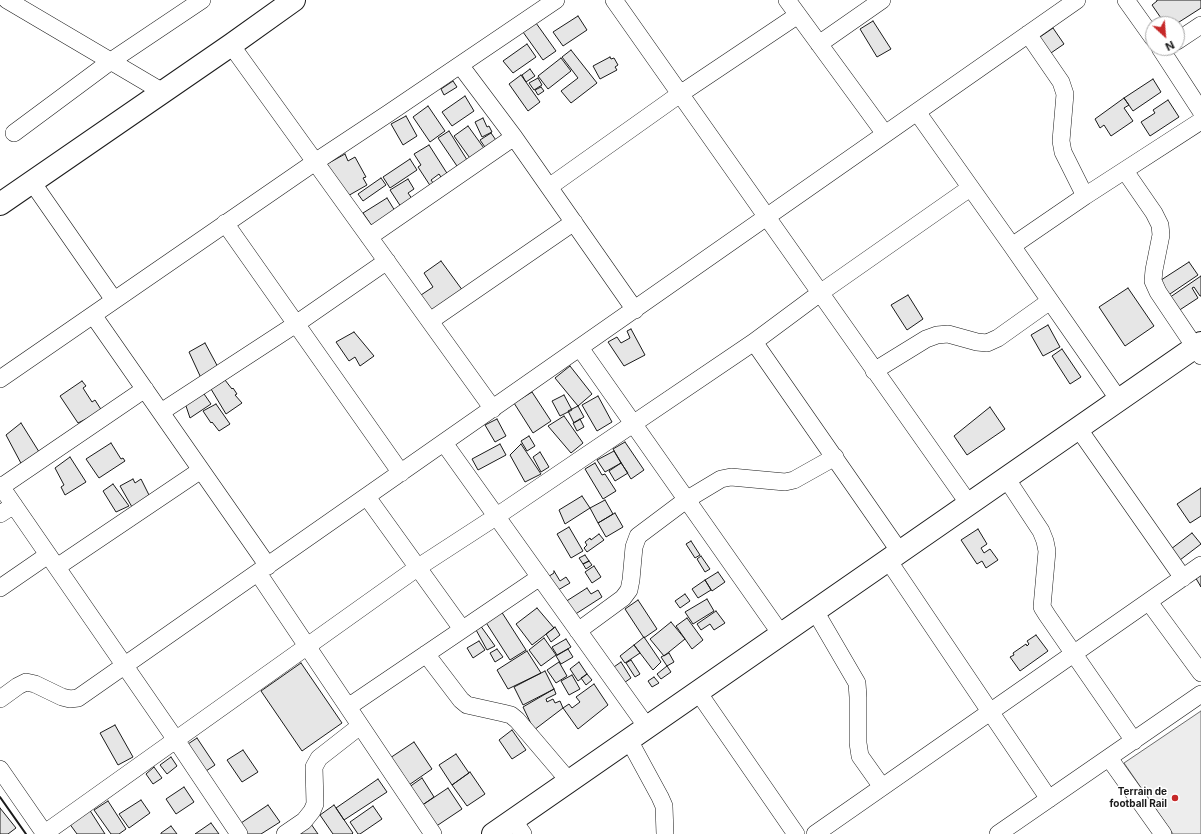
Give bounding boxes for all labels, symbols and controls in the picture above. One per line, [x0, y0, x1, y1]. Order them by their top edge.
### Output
north arrow [1145, 16, 1185, 56]
text: N [1163, 38, 1177, 54]
place label: Terrain de football Rail [1110, 786, 1167, 810]
marker: Terrain de football Rail [1170, 793, 1180, 803]

